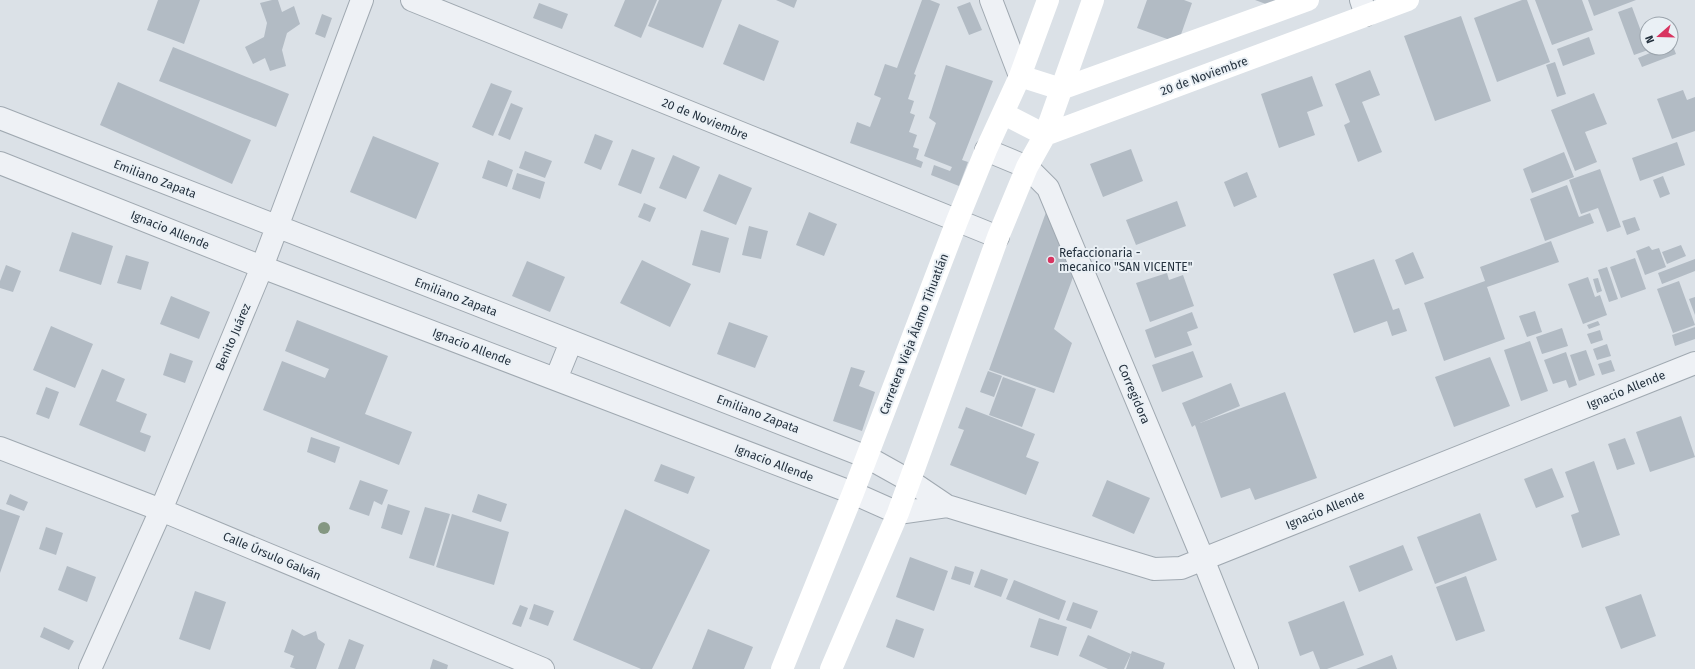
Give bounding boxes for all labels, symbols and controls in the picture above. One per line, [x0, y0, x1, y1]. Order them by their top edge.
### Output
north arrow [1639, 16, 1679, 56]
text: N [1643, 34, 1657, 45]
street label: 20 de Noviembre [1158, 54, 1250, 98]
street label: 20 de Noviembre [660, 95, 750, 143]
street label: Emiliano Zapata [112, 157, 198, 201]
street label: Ignacio Allende [129, 208, 211, 252]
place label: Refaccionaria - mecanico "SAN VICENTE" [1059, 246, 1193, 274]
street label: Carretera Vieja Álamo Tihuatlán [876, 251, 951, 417]
marker: Refaccionaria - mecanico "SAN VICENTE" [1046, 255, 1056, 265]
street label: Emiliano Zapata [413, 275, 499, 319]
street label: Benito Juárez [213, 301, 253, 373]
street label: Ignacio Allende [430, 325, 514, 369]
street label: Corregidora [1115, 362, 1153, 426]
street label: Ignacio Allende [1585, 368, 1667, 412]
street label: Emiliano Zapata [715, 392, 801, 436]
street label: Ignacio Allende [732, 441, 816, 485]
street label: Ignacio Allende [1284, 488, 1366, 532]
street label: Calle Úrsulo Galván [221, 528, 323, 583]

